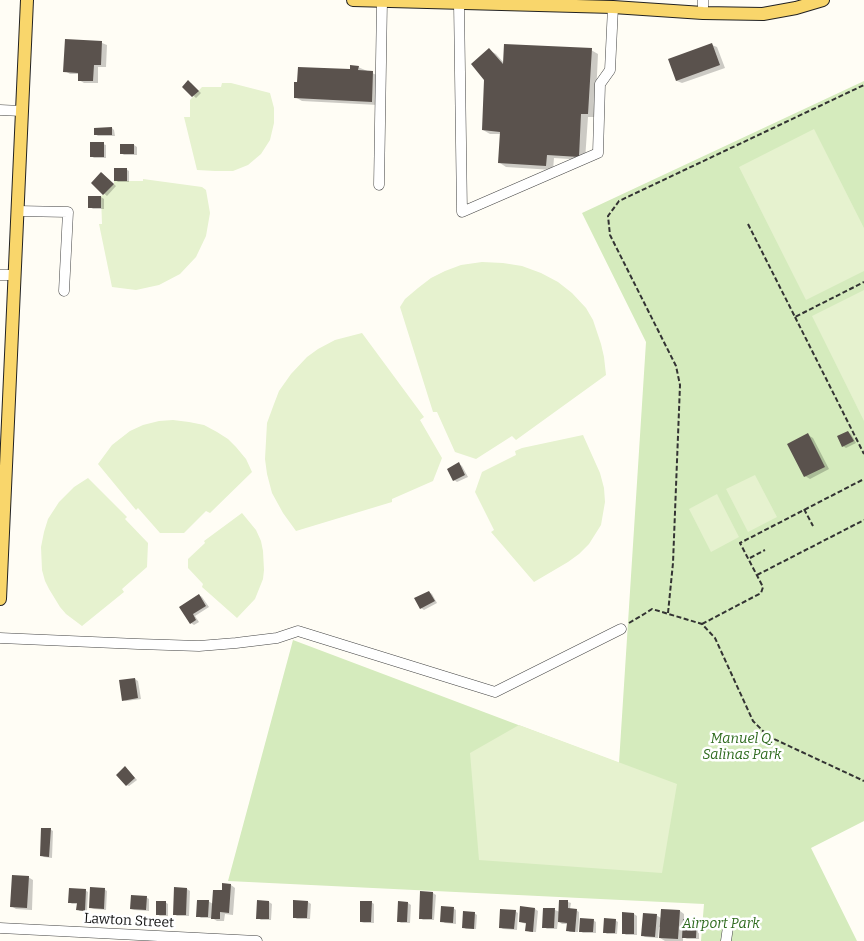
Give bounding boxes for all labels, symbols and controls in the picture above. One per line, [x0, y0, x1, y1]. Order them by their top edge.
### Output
park label: Manuel Q. Salinas Park [702, 731, 782, 764]
street label: Lawton Street [83, 910, 175, 932]
park label: Airport Park [682, 916, 760, 932]

